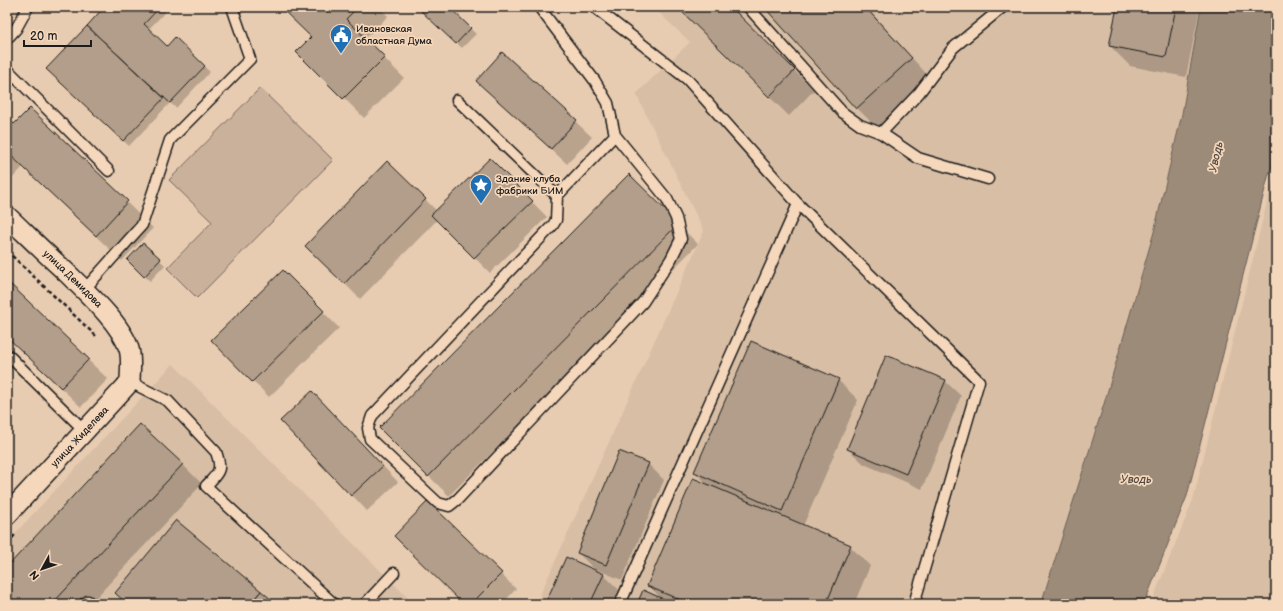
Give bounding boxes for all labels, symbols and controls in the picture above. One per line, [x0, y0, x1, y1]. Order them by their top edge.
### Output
scale bar [24, 22, 91, 48]
public building icon: Ивановская областная Дума [328, 22, 354, 55]
place label: Ивановская областная Дума [356, 23, 432, 47]
text: 20 m [30, 29, 57, 44]
water label: Уводь [1206, 140, 1226, 173]
place icon: Здание клуба фабрики БИМ [468, 172, 494, 205]
place label: Здание клуба фабрики БИМ [496, 173, 563, 197]
street label: улица Демидова [40, 248, 105, 310]
street label: улица Жиделева [49, 404, 111, 470]
water label: Уводь [1121, 473, 1152, 486]
north arrow [22, 549, 62, 589]
text: N [27, 568, 42, 582]

